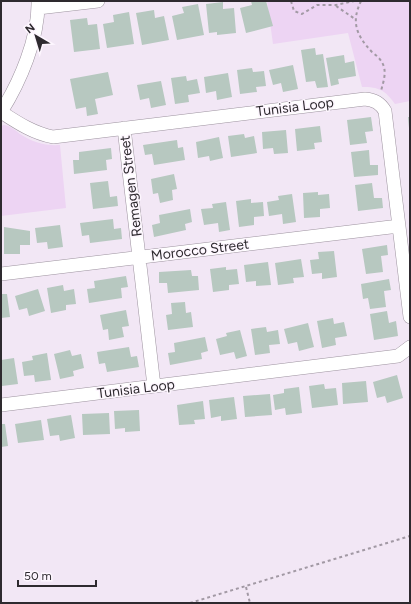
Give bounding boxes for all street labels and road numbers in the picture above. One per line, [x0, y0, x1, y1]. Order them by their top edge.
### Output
street label: Tunisia Loop [255, 94, 335, 120]
street label: Remagen Street [116, 134, 146, 238]
street label: Morocco Street [150, 236, 250, 264]
street label: Tunisia Loop [96, 376, 176, 402]

